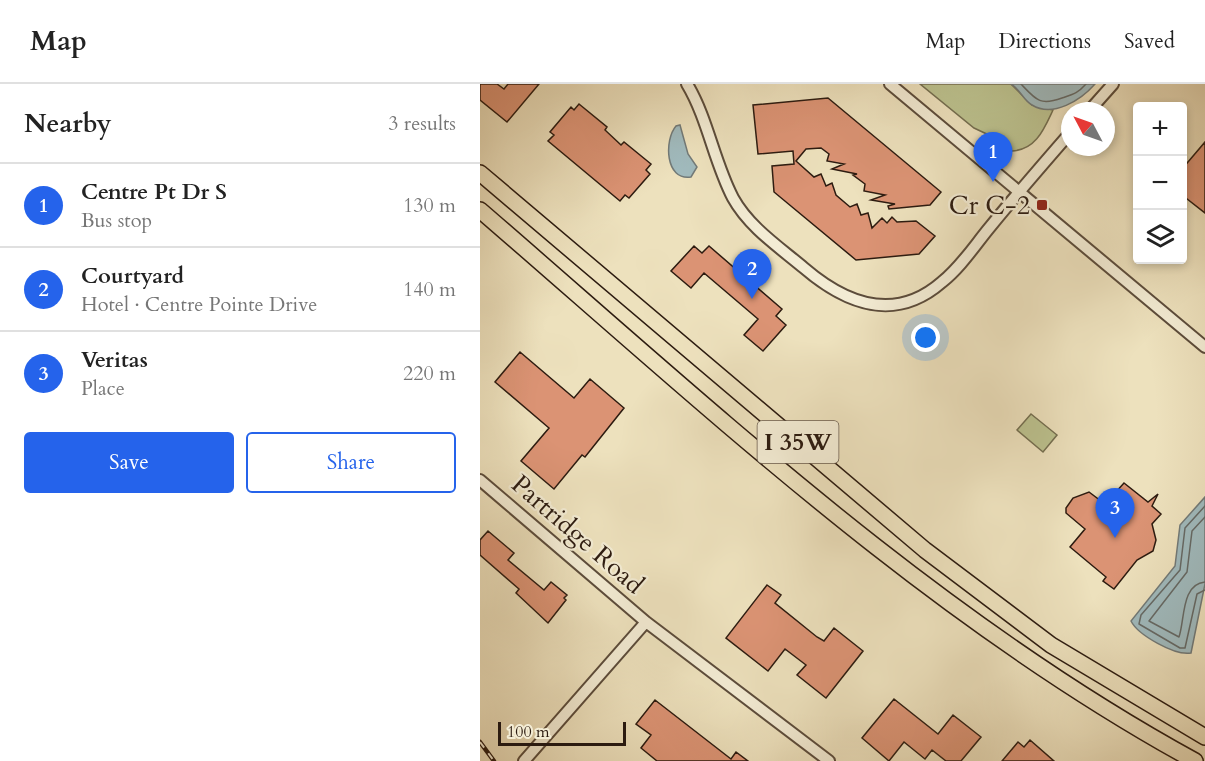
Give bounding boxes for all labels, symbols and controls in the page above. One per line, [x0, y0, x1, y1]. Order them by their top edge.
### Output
text: Map [30, 22, 87, 60]
text: Map [925, 27, 965, 56]
text: Directions [998, 27, 1091, 56]
text: Saved [1124, 27, 1175, 56]
north arrow [1061, 102, 1115, 156]
map controls [1133, 102, 1187, 264]
button: + [1133, 102, 1187, 156]
text: Nearby [24, 106, 112, 141]
text: 3 results [388, 110, 456, 137]
pin: 1 [974, 132, 1012, 182]
button: − [1133, 156, 1187, 210]
text: Centre Pt Dr S [81, 177, 227, 207]
place label: Cr C-2 [949, 188, 1030, 223]
text: 1 [38, 192, 49, 219]
text: 130 m [403, 192, 456, 219]
marker: Cr C-2 [1035, 198, 1049, 212]
text: Bus stop [81, 207, 152, 234]
button: layers [1133, 210, 1187, 264]
pin: 2 [732, 250, 772, 299]
text: Courtyard [81, 261, 184, 291]
text: 2 [38, 276, 49, 303]
text: 140 m [403, 276, 456, 303]
text: Hotel · Centre Pointe Drive [81, 291, 317, 318]
your location [911, 323, 940, 352]
text: Veritas [81, 345, 148, 375]
text: 3 [38, 360, 49, 387]
text: 220 m [403, 360, 456, 387]
text: Place [81, 375, 125, 402]
road number: I 35W [758, 421, 838, 463]
button: Save [24, 432, 234, 493]
button: Share [246, 432, 456, 493]
street label: Partridge Road [504, 467, 652, 602]
pin: 3 [1096, 488, 1134, 538]
scale bar [498, 719, 626, 746]
text: 100 m [507, 721, 549, 743]

